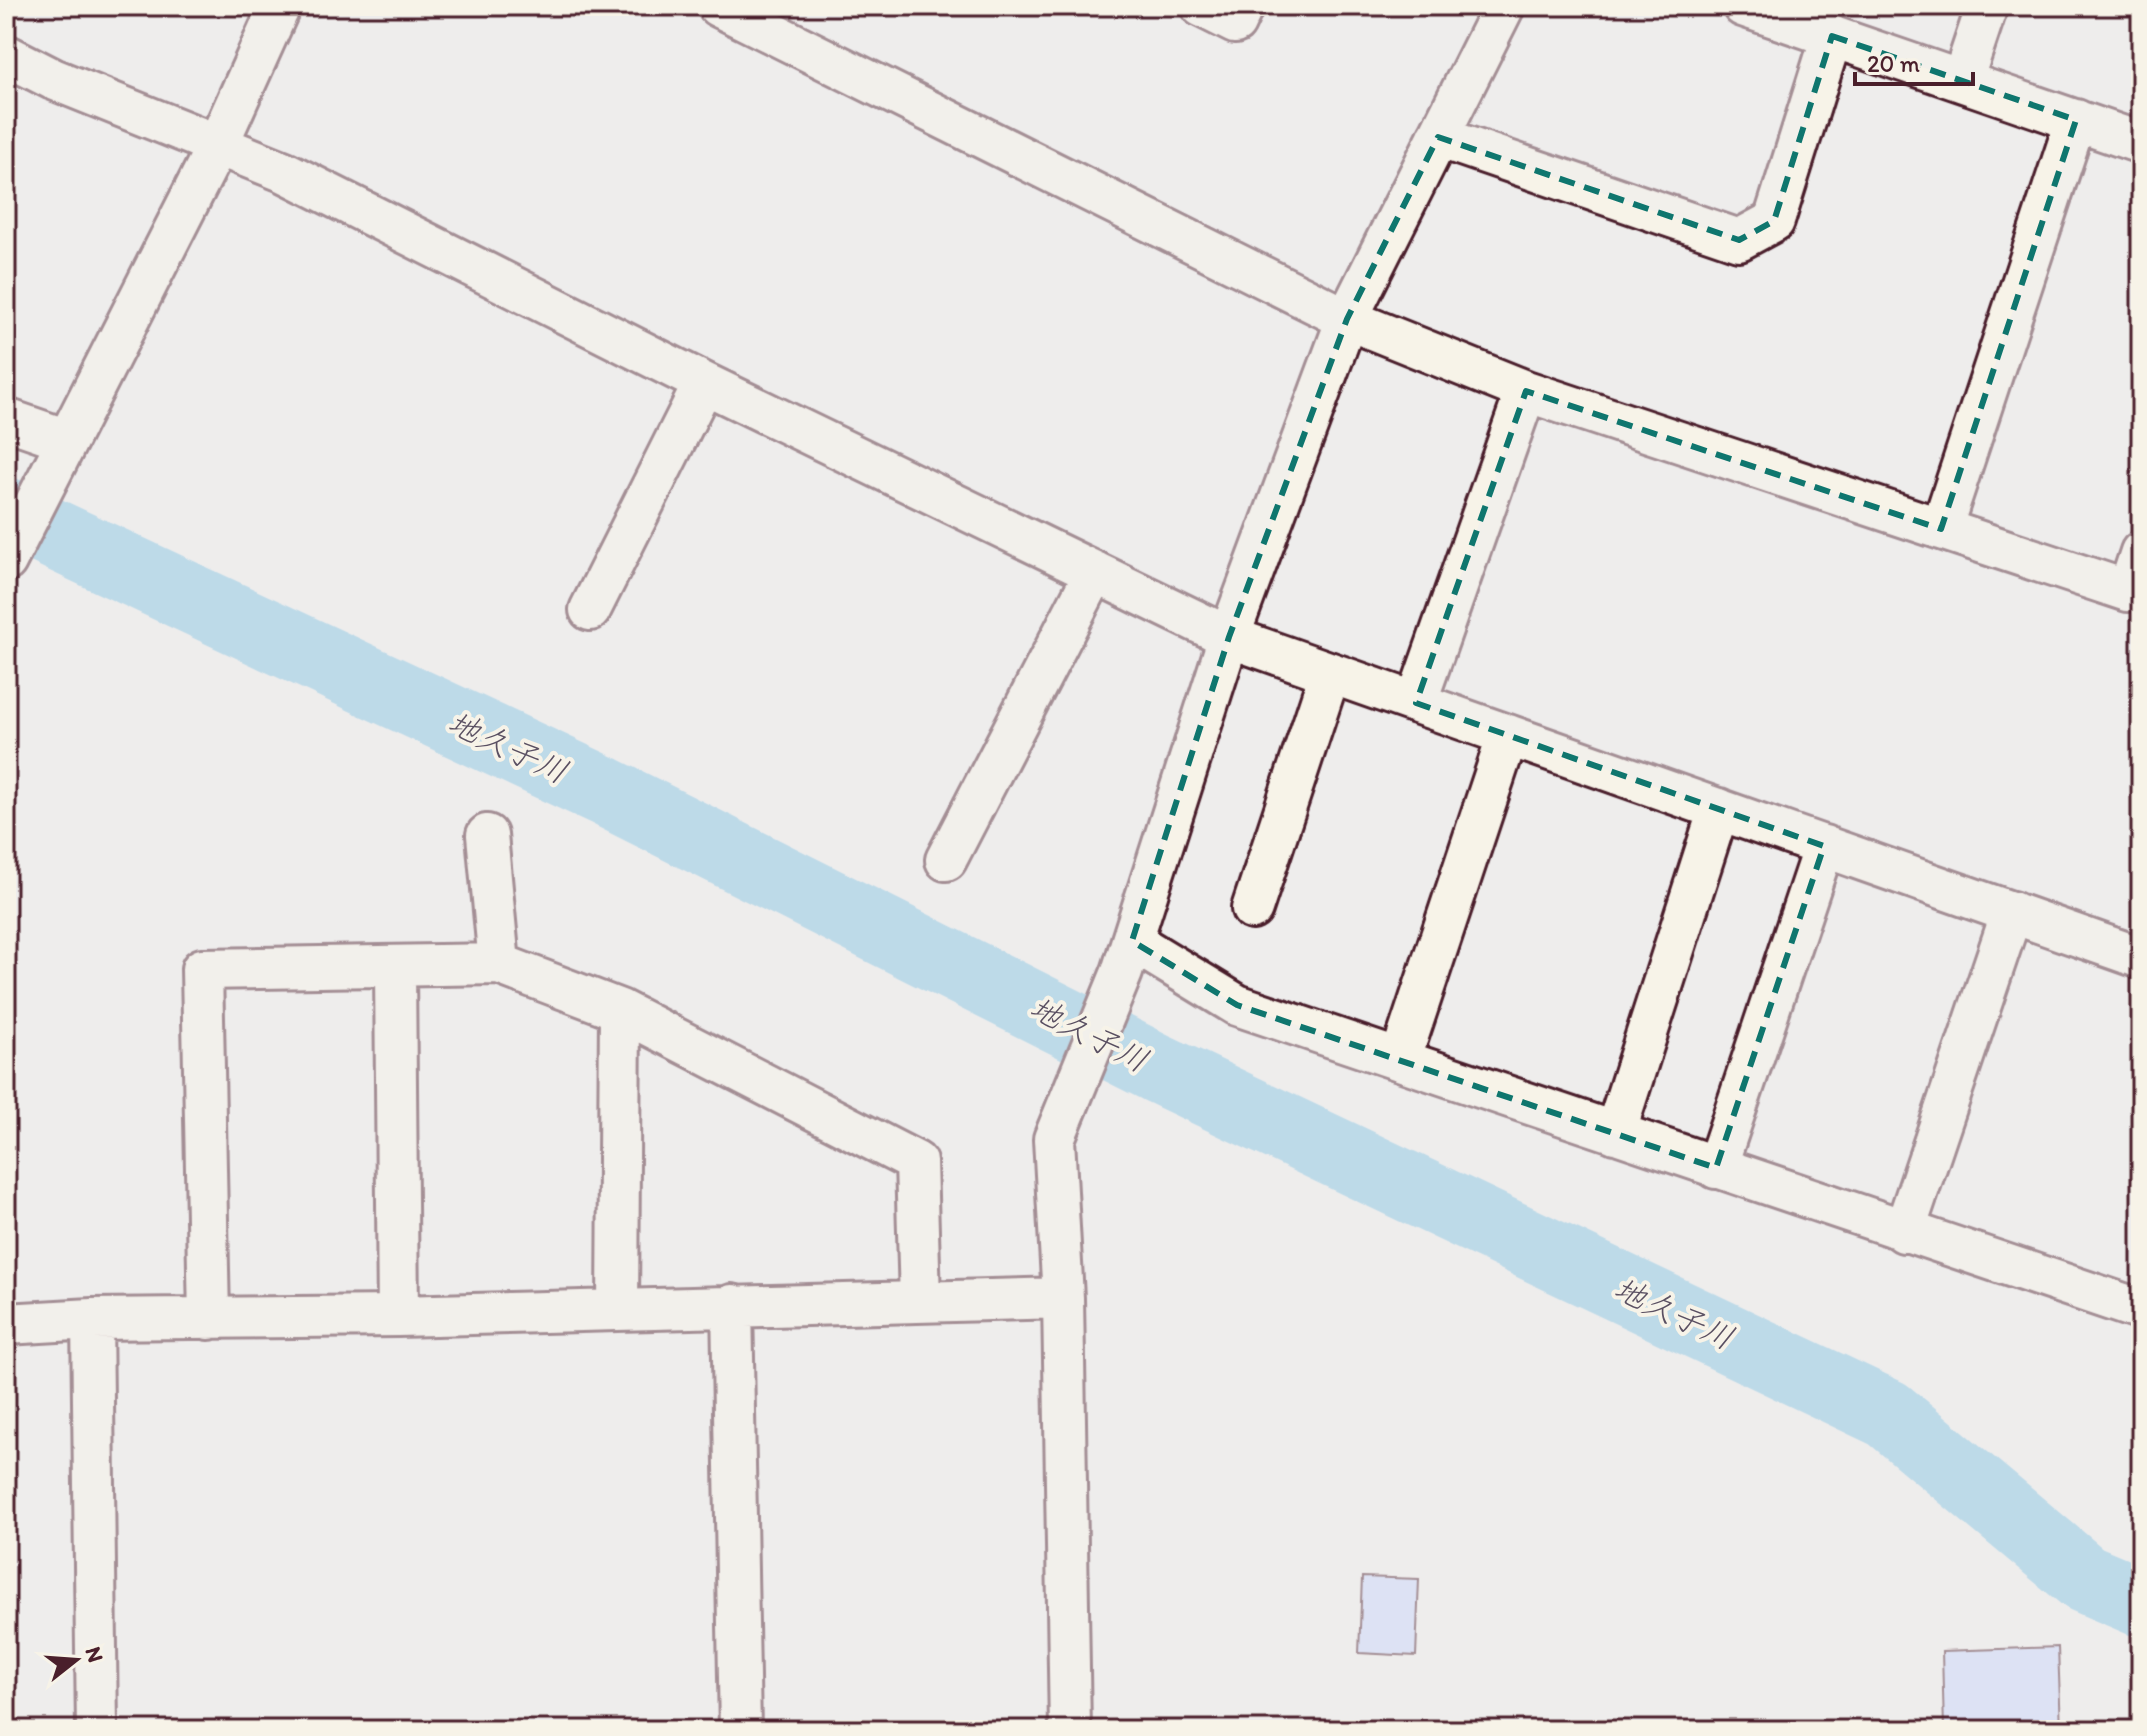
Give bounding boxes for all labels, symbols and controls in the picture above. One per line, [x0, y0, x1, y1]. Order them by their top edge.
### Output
scale bar [1855, 36, 1973, 86]
text: 20 m [1867, 49, 1920, 78]
water label: 地久子川 [442, 703, 574, 791]
water label: 地久子川 [1023, 988, 1155, 1080]
water label: 地久子川 [1608, 1269, 1740, 1357]
north arrow [36, 1620, 116, 1700]
text: N [80, 1643, 110, 1665]

